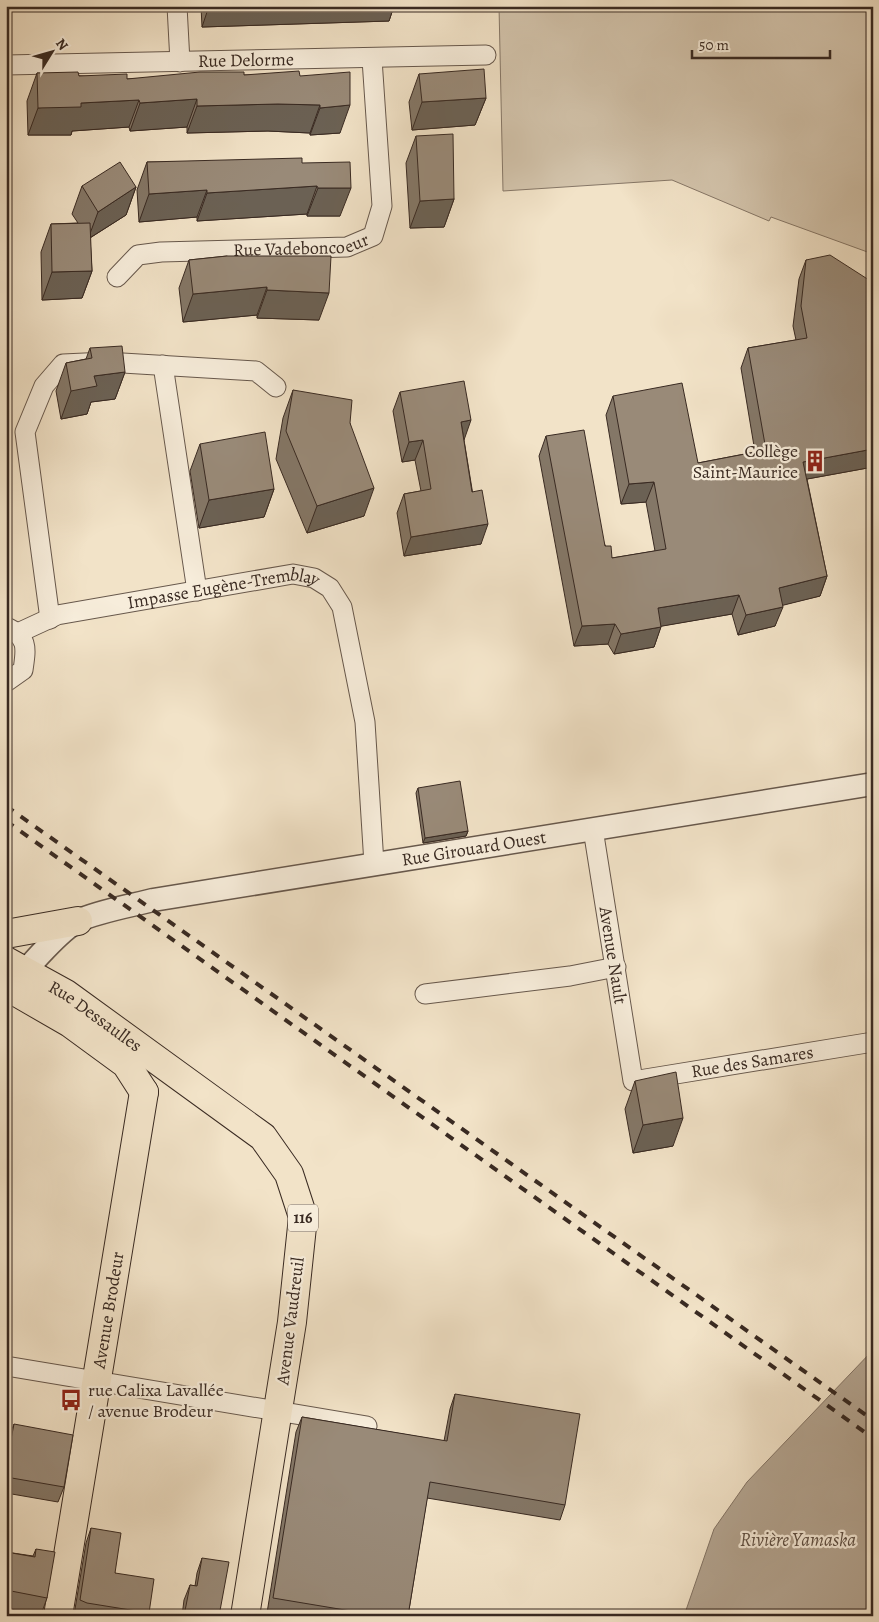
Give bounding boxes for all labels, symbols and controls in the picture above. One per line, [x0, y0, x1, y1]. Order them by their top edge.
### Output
north arrow [28, 28, 78, 78]
scale bar [692, 28, 829, 60]
text: N [51, 35, 73, 54]
text: 50 m [699, 35, 729, 55]
street label: Rue Delorme [198, 47, 294, 73]
street label: Rue Vadeboncoeur [233, 227, 373, 262]
place label: Collège Saint-Maurice [693, 439, 798, 484]
building icon: Collège Saint-Maurice [802, 448, 828, 474]
street label: Impasse Eugène-Tremblay [126, 562, 326, 615]
street label: Rue Girouard Ouest [400, 825, 548, 872]
street label: Avenue Nault [593, 904, 633, 1006]
street label: Rue Dessaulles [44, 975, 147, 1057]
street label: Rue des Samares [689, 1040, 815, 1083]
road number: 116 [288, 1204, 318, 1232]
street label: Avenue Brodeur [87, 1250, 130, 1371]
street label: Avenue Vaudreuil [270, 1255, 310, 1387]
place label: rue Calixa Lavallée / avenue Brodeur [88, 1378, 224, 1423]
bus stop icon: rue Calixa Lavallée / avenue Brodeur [58, 1387, 84, 1413]
water label: Rivière Yamaska [740, 1527, 856, 1553]

